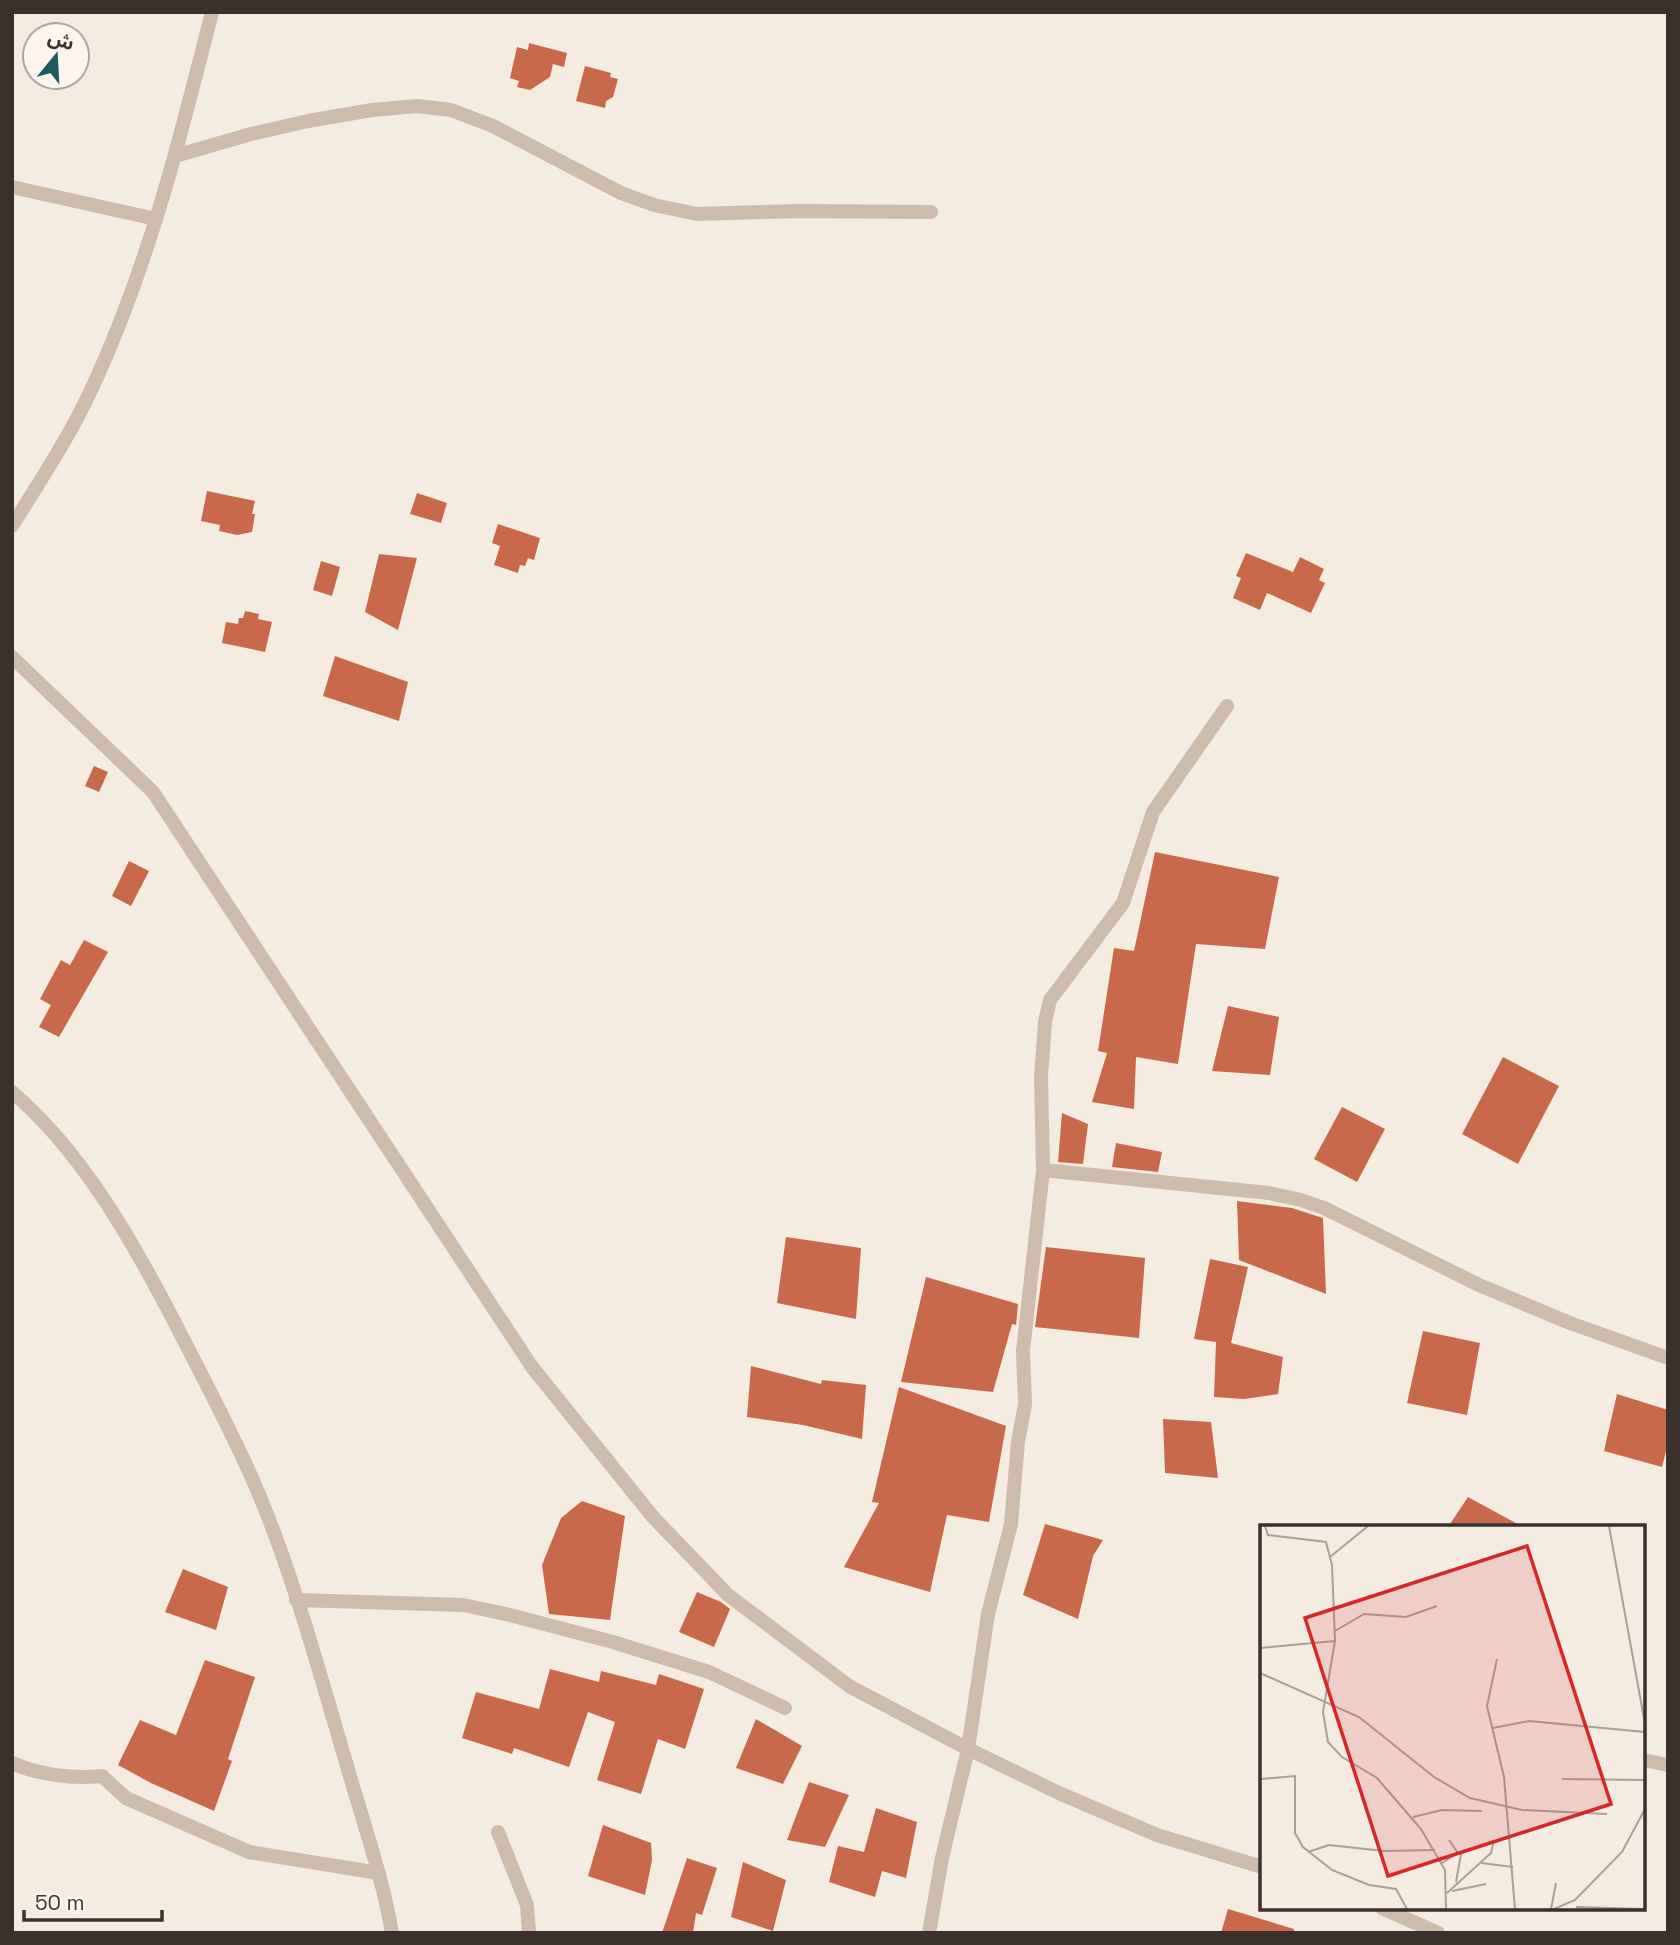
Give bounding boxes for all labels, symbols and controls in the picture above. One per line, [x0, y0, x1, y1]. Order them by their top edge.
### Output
north arrow [21, 21, 91, 91]
text: ش [45, 24, 77, 56]
inset map [1260, 1525, 1645, 1910]
scale bar [24, 1878, 163, 1922]
text: 50 m [35, 1889, 85, 1916]

